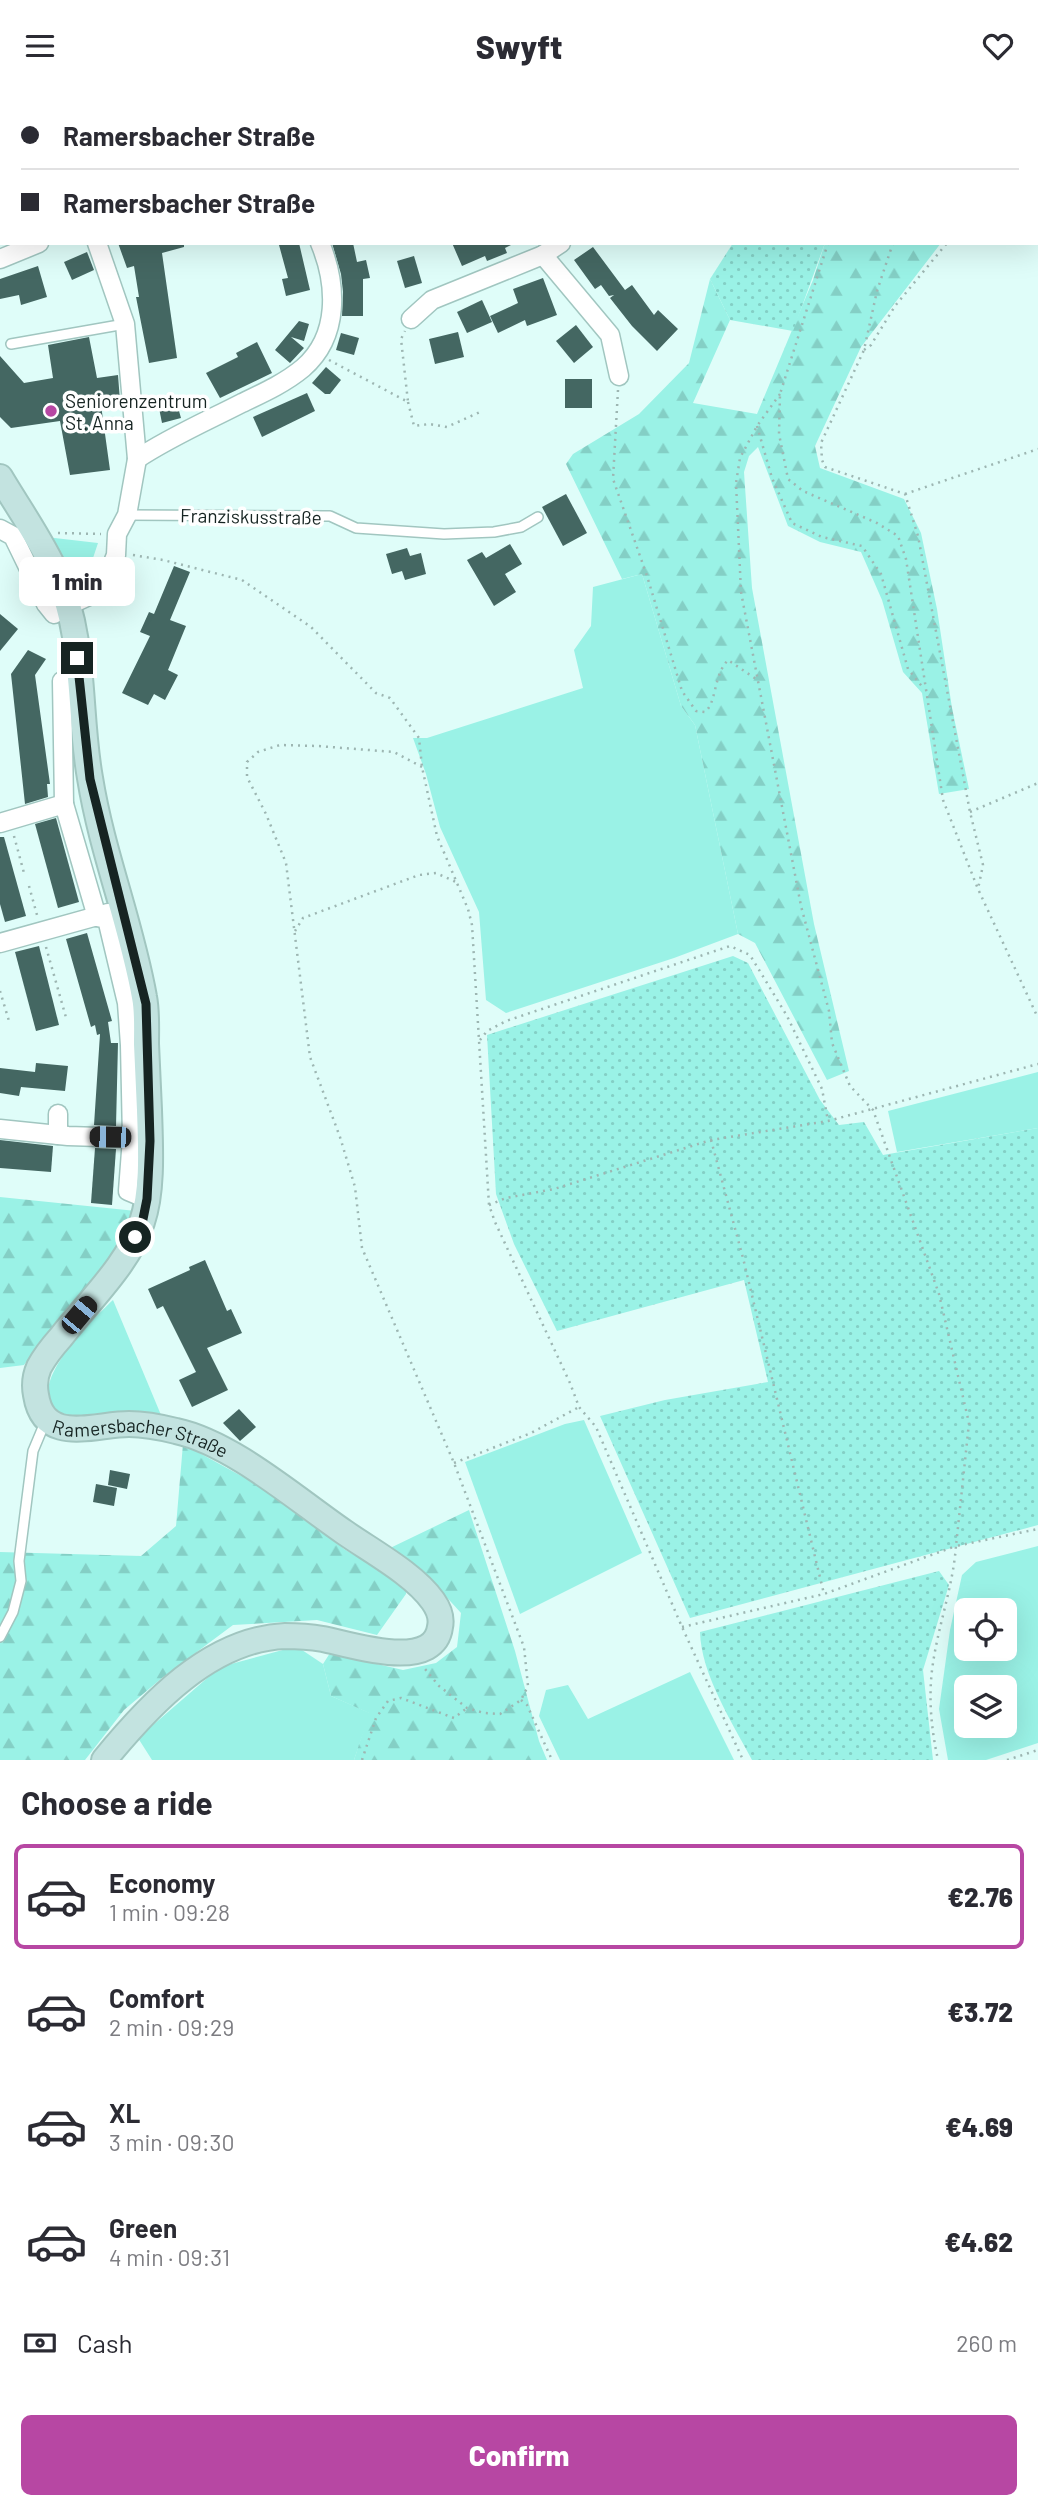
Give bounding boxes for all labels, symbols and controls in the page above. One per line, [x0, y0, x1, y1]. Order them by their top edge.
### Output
icon: menu [21, 27, 59, 65]
text: Swyft [476, 27, 562, 65]
icon: heart [979, 27, 1017, 65]
text: Ramersbacher Straße [63, 120, 315, 151]
text: Ramersbacher Straße [63, 187, 315, 218]
place label: Seniorenzentrum St. Anna [65, 389, 207, 434]
marker: Seniorenzentrum St. Anna [43, 403, 59, 419]
street label: Franziskusstraße [180, 503, 322, 529]
callout: 1 min [19, 557, 135, 605]
text: 1 min [52, 567, 102, 595]
route end [61, 642, 93, 674]
car [89, 1126, 132, 1148]
route start [119, 1221, 151, 1253]
car [58, 1292, 101, 1338]
street label: Ramersbacher Straße [50, 1412, 233, 1462]
map controls [954, 1598, 1017, 1738]
button: locate [954, 1598, 1017, 1661]
button: layers [954, 1675, 1017, 1738]
text: Choose a ride [21, 1783, 213, 1821]
icon: car [25, 1865, 88, 1928]
text: Economy [109, 1867, 215, 1898]
text: €2.76 [948, 1881, 1013, 1912]
text: 1 min · 09:28 [109, 1898, 230, 1926]
icon: car [25, 1980, 88, 2043]
text: Comfort [109, 1982, 205, 2013]
text: €3.72 [947, 1996, 1013, 2027]
text: 2 min · 09:29 [109, 2013, 234, 2041]
icon: car [25, 2095, 88, 2158]
text: XL [109, 2097, 140, 2128]
text: €4.69 [945, 2111, 1013, 2142]
text: 3 min · 09:30 [109, 2128, 234, 2156]
icon: car [25, 2210, 88, 2273]
text: Green [109, 2212, 177, 2243]
text: €4.62 [944, 2226, 1013, 2257]
text: 4 min · 09:31 [109, 2243, 230, 2271]
icon: cash [21, 2324, 59, 2362]
text: Cash [77, 2327, 132, 2358]
text: 260 m [956, 2329, 1017, 2357]
button: Confirm [21, 2415, 1017, 2495]

